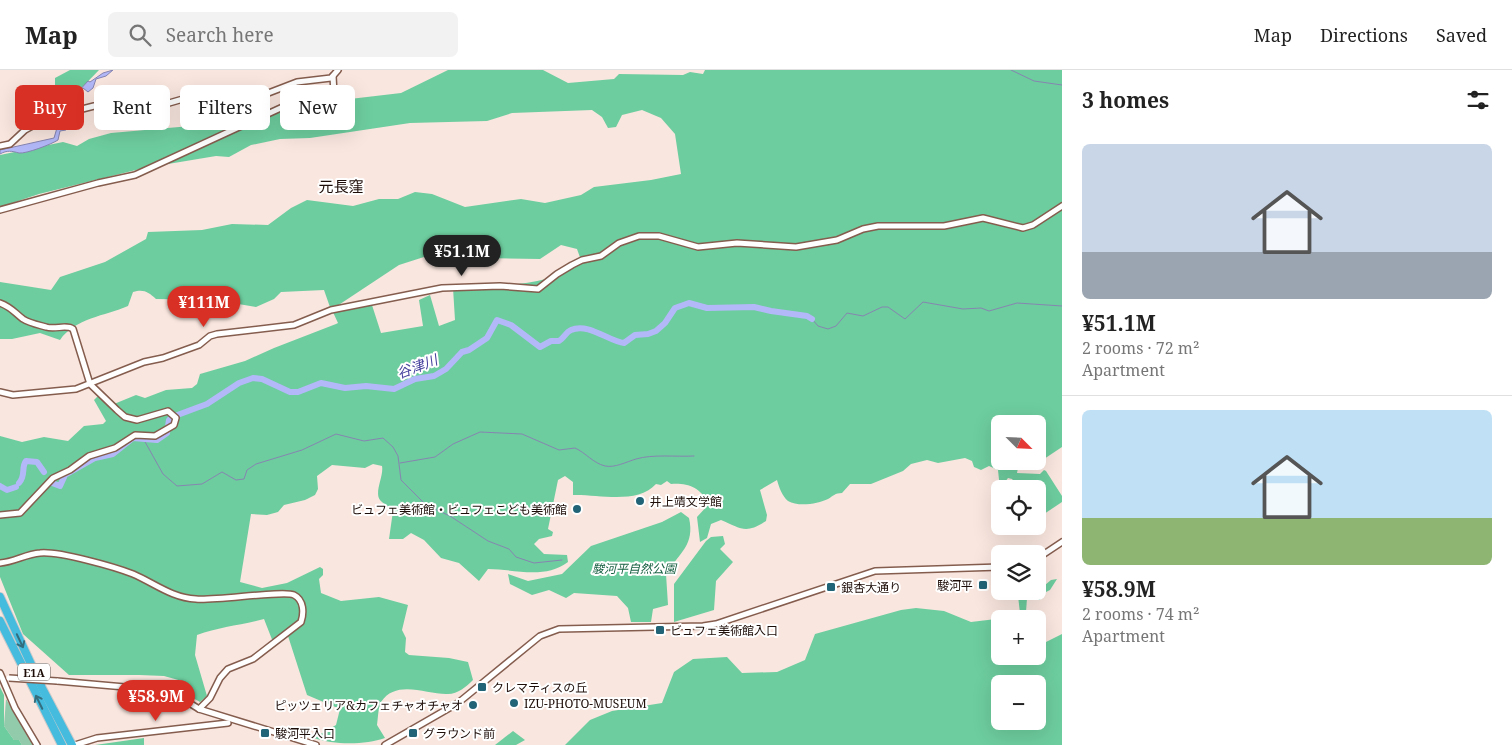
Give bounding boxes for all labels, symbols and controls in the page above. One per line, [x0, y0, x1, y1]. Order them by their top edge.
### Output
search box [108, 12, 458, 57]
text: Map [25, 18, 78, 51]
icon: search [126, 21, 154, 49]
text: Search here [166, 22, 274, 48]
text: Map [1254, 23, 1292, 47]
text: Directions [1320, 23, 1408, 47]
text: Saved [1436, 23, 1487, 47]
chip: Buy [15, 85, 84, 130]
chip: Rent [94, 85, 170, 130]
chip: Filters [180, 85, 270, 130]
chip: New [280, 85, 355, 130]
text: 3 homes [1082, 86, 1169, 114]
icon: filters [1464, 86, 1492, 114]
district label: 元長窪 [318, 176, 364, 196]
icon: home [1242, 177, 1332, 267]
pin: ¥51.1M [421, 234, 503, 277]
text: ¥51.1M [434, 240, 490, 262]
pin: ¥111M [169, 286, 239, 328]
text: ¥111M [178, 291, 230, 313]
text: ¥51.1M [1082, 309, 1156, 337]
text: 2 rooms · 72 m² [1082, 337, 1199, 359]
water label: 谷津川 [394, 349, 442, 382]
text: Apartment [1082, 359, 1165, 381]
north arrow [991, 415, 1046, 470]
map controls [991, 415, 1046, 730]
icon: home [1242, 442, 1332, 532]
button: locate [991, 480, 1046, 535]
place label: 井上靖文学館 [650, 493, 722, 510]
marker: 井上靖文学館 [634, 495, 646, 507]
place label: ビュフェ美術館・ビュフェこども美術館 [351, 501, 567, 518]
marker: ビュフェ美術館・ビュフェこども美術館 [571, 503, 583, 515]
button: layers [991, 545, 1046, 600]
park label: 駿河平自然公園 [592, 560, 678, 577]
text: ¥58.9M [1082, 575, 1156, 603]
place label: 駿河平 [937, 577, 973, 594]
place label: 銀杏大通り [841, 579, 901, 596]
marker: 駿河平 [977, 579, 989, 591]
marker: 銀杏大通り [825, 581, 837, 593]
text: 2 rooms · 74 m² [1082, 603, 1199, 625]
button: + [991, 610, 1046, 665]
place label: ビュフェ美術館入口 [670, 622, 778, 639]
marker: ビュフェ美術館入口 [654, 624, 666, 636]
text: Apartment [1082, 625, 1165, 647]
one-way arrow [15, 633, 25, 648]
road number: E1A [18, 664, 50, 680]
button: − [991, 675, 1046, 730]
place label: クレマティスの丘 [492, 679, 587, 696]
pin: ¥58.9M [115, 680, 197, 722]
marker: クレマティスの丘 [476, 681, 488, 693]
text: ¥58.9M [128, 685, 184, 707]
one-way arrow [34, 695, 43, 710]
place label: IZU-PHOTO-MUSEUM [524, 695, 647, 712]
place label: ピッツェリア&カフェチャオチャオ [274, 697, 463, 714]
marker: IZU-PHOTO-MUSEUM [508, 697, 520, 709]
marker: ピッツェリア&カフェチャオチャオ [467, 699, 479, 711]
place label: 駿河平入口 [275, 725, 335, 742]
place label: グラウンド前 [423, 725, 495, 742]
marker: 駿河平入口 [259, 727, 271, 739]
marker: グラウンド前 [407, 727, 419, 739]

